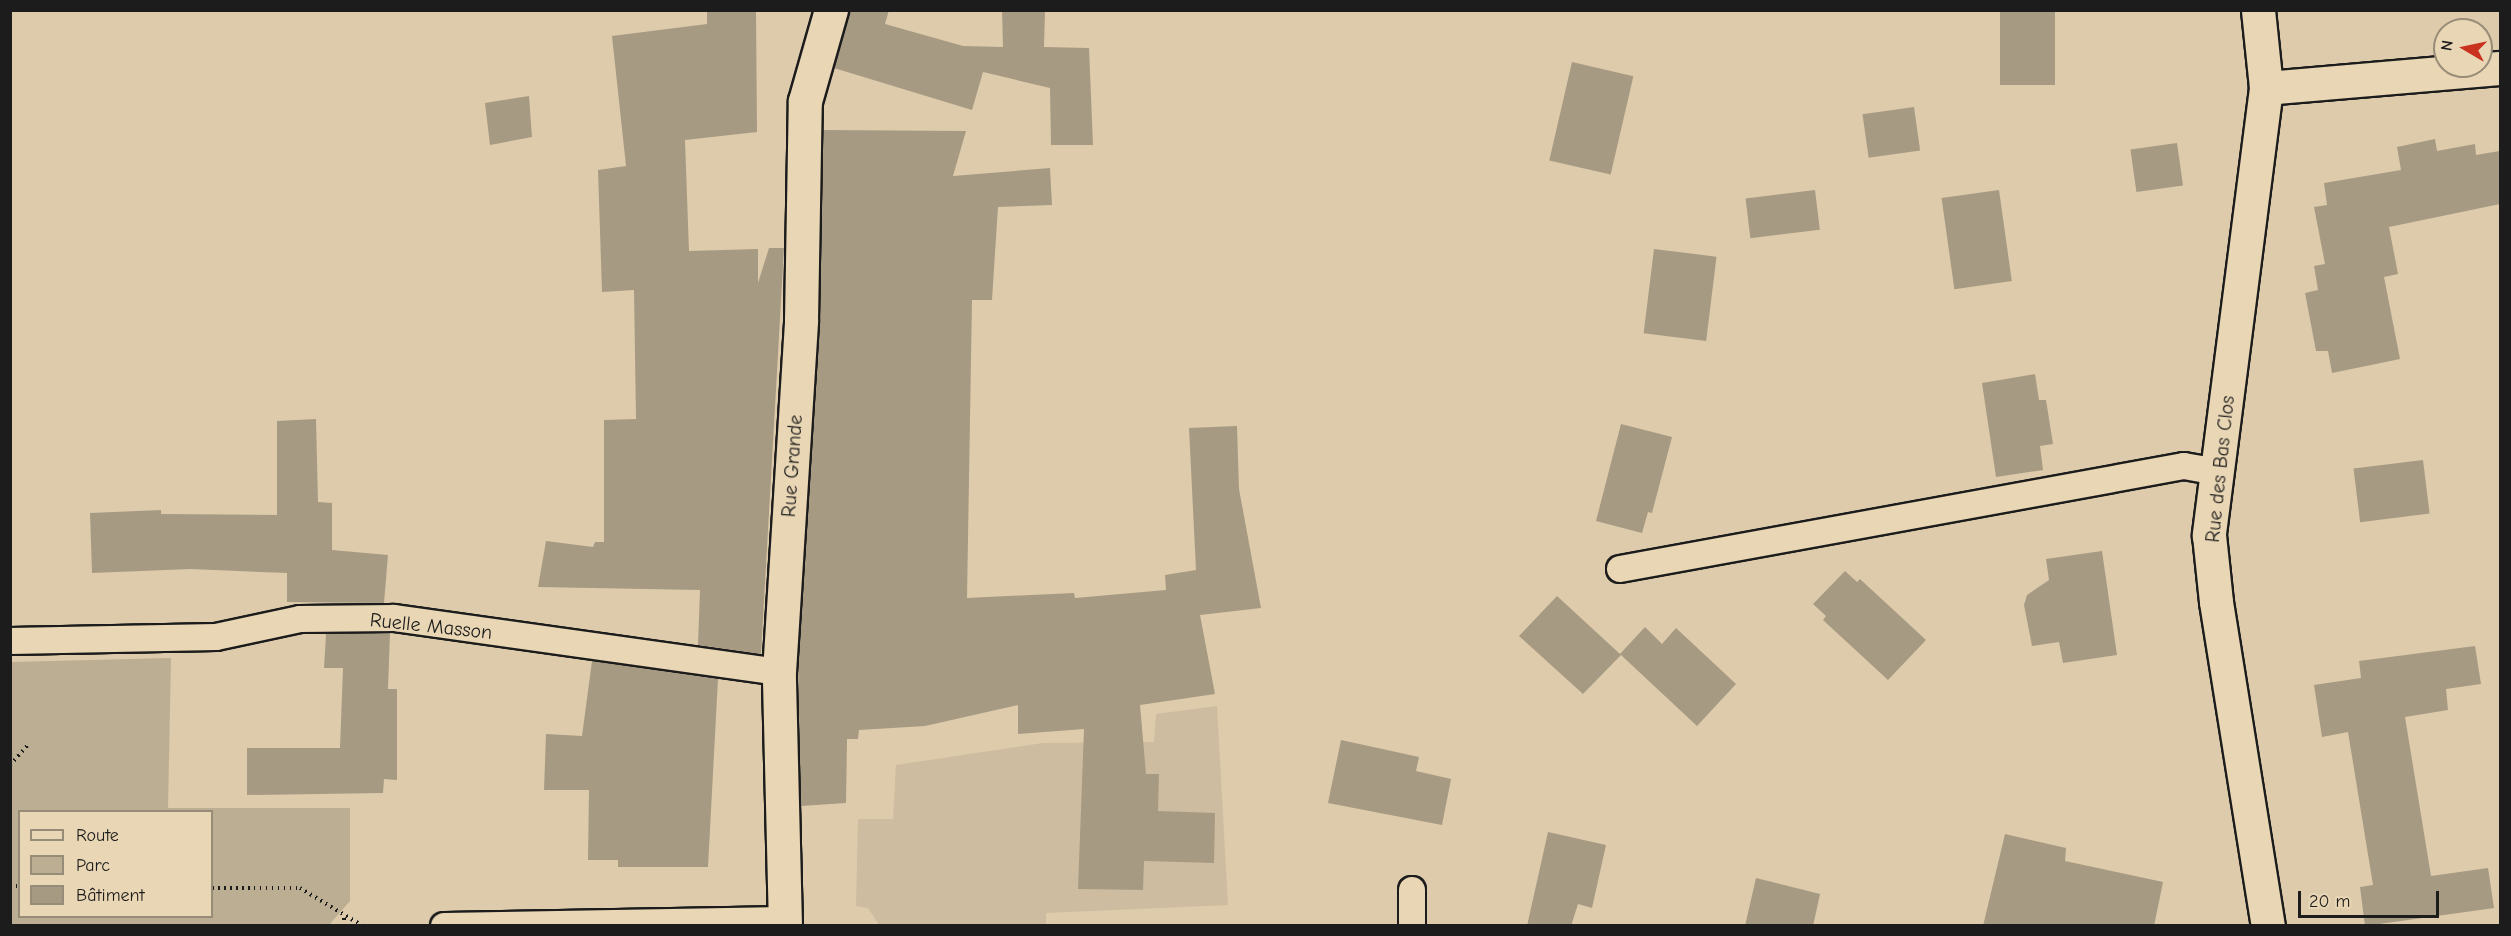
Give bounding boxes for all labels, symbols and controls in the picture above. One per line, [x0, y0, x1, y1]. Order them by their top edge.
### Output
north arrow [2433, 18, 2493, 78]
text: N [2437, 39, 2457, 52]
street label: Rue des Bas Clos [2200, 394, 2240, 544]
street label: Rue Grande [776, 414, 808, 518]
street label: Ruelle Masson [369, 608, 493, 644]
legend [18, 810, 213, 918]
text: Route [76, 825, 119, 846]
text: Parc [76, 855, 110, 876]
scale bar [2301, 879, 2442, 917]
text: Bâtiment [76, 885, 145, 906]
text: 20 m [2309, 891, 2350, 912]

